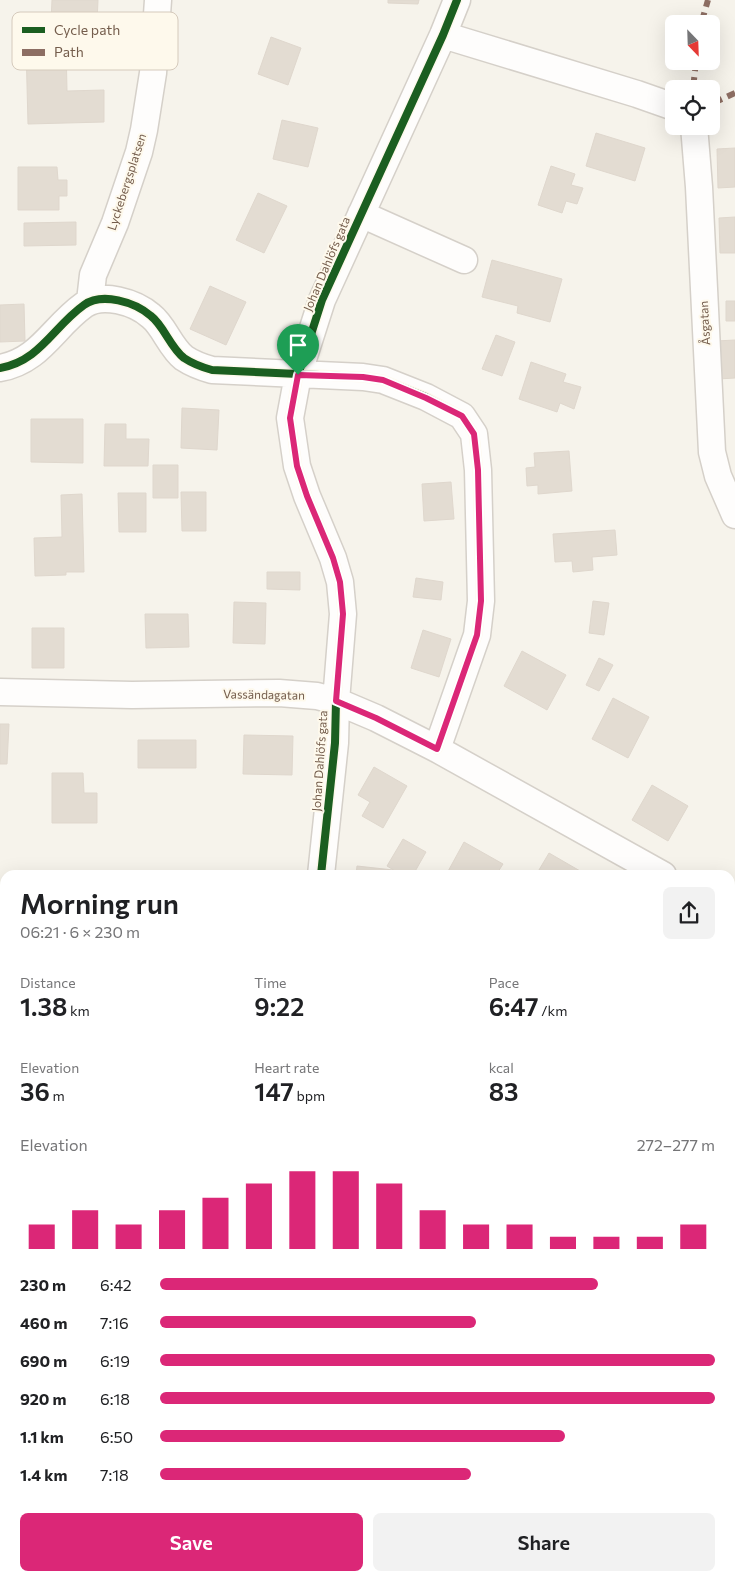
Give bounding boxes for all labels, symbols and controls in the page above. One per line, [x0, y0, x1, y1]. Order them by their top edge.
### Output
legend [12, 12, 178, 70]
north arrow [665, 15, 720, 70]
map controls [665, 15, 720, 135]
text: Cycle path [54, 21, 120, 38]
text: Path [54, 43, 84, 60]
button: locate [665, 80, 720, 135]
street label: Lyckebergsplatsen [104, 131, 148, 232]
street label: Johan Dahlöfs gata [300, 214, 353, 313]
street label: Åsgatan [696, 300, 712, 346]
pin [277, 324, 319, 375]
icon: arrive [284, 331, 312, 359]
street label: Vassändagatan [223, 686, 305, 702]
street label: Johan Dahlöfs gata [308, 710, 331, 812]
text: Morning run [20, 886, 179, 920]
button: share [663, 887, 715, 939]
text: 06:21 · 6 × 230 m [20, 922, 140, 941]
text: Distance [20, 974, 76, 991]
text: Time [254, 974, 287, 991]
text: Pace [489, 974, 519, 991]
text: 1.38 [20, 991, 67, 1021]
text: 9:22 [254, 991, 304, 1021]
text: 6:47 [489, 991, 539, 1021]
text: km [67, 1002, 90, 1019]
text: /km [539, 1002, 567, 1019]
text: Elevation [20, 1059, 79, 1076]
text: Heart rate [254, 1059, 319, 1076]
text: kcal [489, 1059, 514, 1076]
text: 36 [20, 1076, 50, 1106]
text: 147 [254, 1076, 294, 1106]
text: 83 [489, 1076, 518, 1106]
text: m [50, 1087, 65, 1104]
text: bpm [294, 1087, 325, 1104]
text: Elevation [20, 1135, 88, 1154]
text: 272–277 m [637, 1135, 715, 1154]
text: 230 m [20, 1275, 66, 1294]
text: 6:42 [100, 1275, 132, 1294]
text: 460 m [20, 1313, 67, 1332]
text: 7:16 [100, 1313, 129, 1332]
text: 690 m [20, 1351, 67, 1370]
text: 6:19 [100, 1351, 130, 1370]
text: 920 m [20, 1389, 66, 1408]
text: 6:18 [100, 1389, 130, 1408]
text: 1.1 km [20, 1427, 64, 1446]
text: 6:50 [100, 1427, 133, 1446]
text: 1.4 km [20, 1465, 67, 1484]
text: 7:18 [100, 1465, 129, 1484]
button: Save [20, 1513, 363, 1571]
button: Share [373, 1513, 715, 1571]

